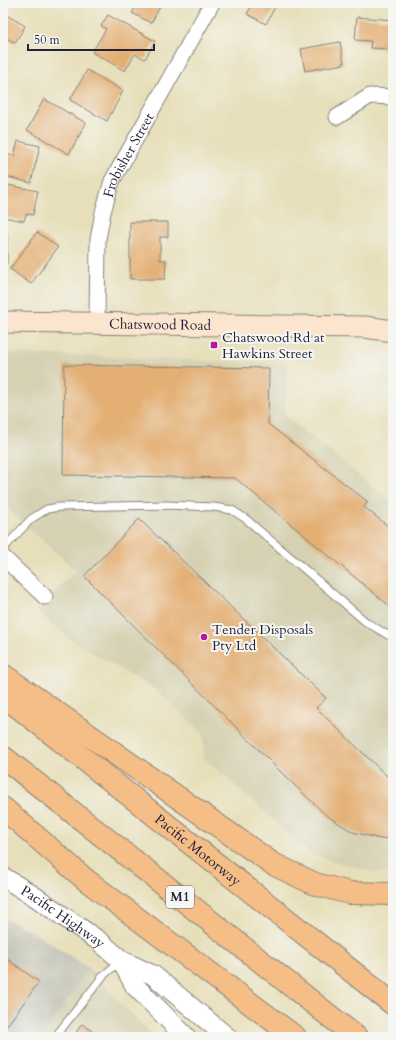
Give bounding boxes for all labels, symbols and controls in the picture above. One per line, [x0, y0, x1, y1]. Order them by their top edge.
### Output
scale bar [28, 26, 154, 52]
text: 50 m [34, 32, 61, 48]
street label: Frobisher Street [98, 109, 158, 199]
street label: Chatswood Road [109, 314, 212, 334]
place label: Chatswood Rd at Hawkins Street [222, 328, 325, 363]
marker: Chatswood Rd at Hawkins Street [209, 340, 219, 350]
place label: Tender Disposals Pty Ltd [212, 620, 314, 655]
marker: Tender Disposals Pty Ltd [199, 632, 209, 642]
street label: Pacific Motorway [151, 809, 246, 890]
street label: Pacific Highway [17, 881, 110, 952]
road number: M1 [166, 886, 194, 908]

